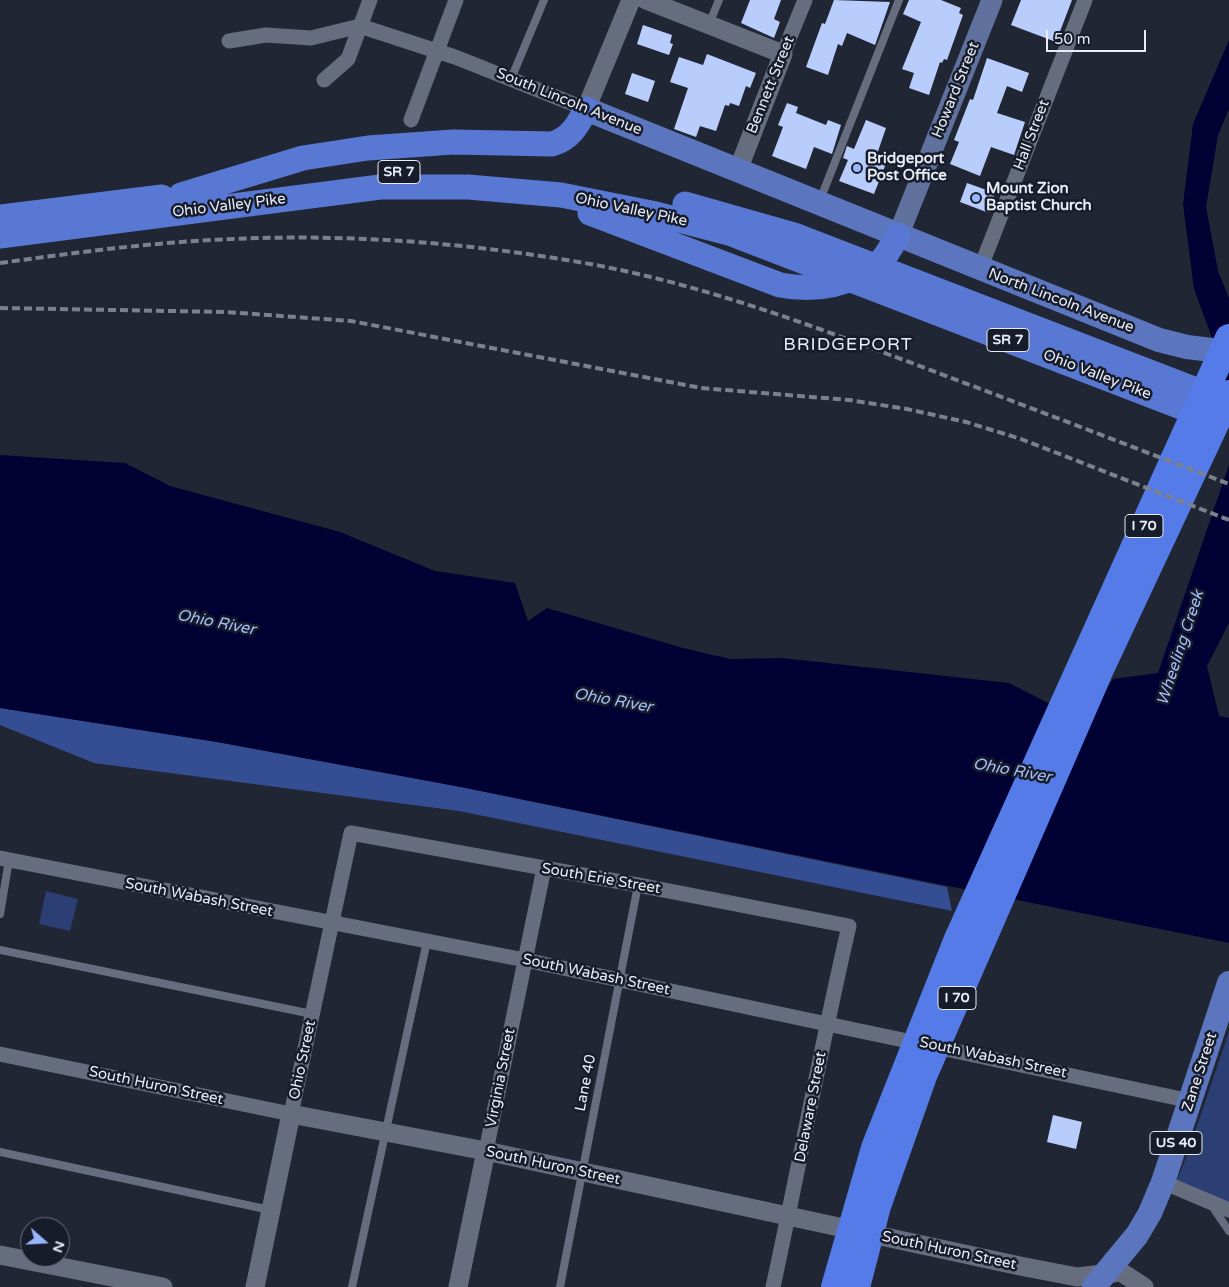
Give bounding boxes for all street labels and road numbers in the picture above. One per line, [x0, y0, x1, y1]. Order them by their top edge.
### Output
street label: Bennett Street [743, 34, 799, 136]
street label: Howard Street [929, 39, 983, 141]
street label: South Lincoln Avenue [494, 65, 644, 139]
street label: Hall Street [1010, 97, 1054, 173]
road number: SR 7 [378, 160, 420, 183]
street label: Ohio Valley Pike [573, 189, 689, 231]
street label: Ohio Valley Pike [171, 190, 287, 222]
street label: North Lincoln Avenue [986, 265, 1136, 337]
road number: SR 7 [987, 328, 1029, 352]
street label: Ohio Valley Pike [1041, 346, 1153, 404]
road number: I 70 [1125, 514, 1163, 538]
street label: South Erie Street [540, 860, 662, 898]
street label: South Wabash Street [124, 875, 274, 921]
street label: South Wabash Street [521, 951, 671, 999]
road number: I 70 [938, 986, 976, 1010]
street label: Ohio Street [286, 1019, 320, 1101]
street label: Virginia Street [483, 1027, 519, 1129]
street label: Zane Street [1179, 1030, 1221, 1114]
street label: South Wabash Street [918, 1034, 1068, 1082]
street label: Delaware Street [791, 1050, 831, 1164]
street label: Lane 40 [572, 1053, 600, 1113]
street label: South Huron Street [87, 1063, 225, 1109]
road number: US 40 [1150, 1132, 1202, 1154]
street label: South Huron Street [484, 1143, 622, 1189]
street label: South Huron Street [880, 1228, 1018, 1274]

